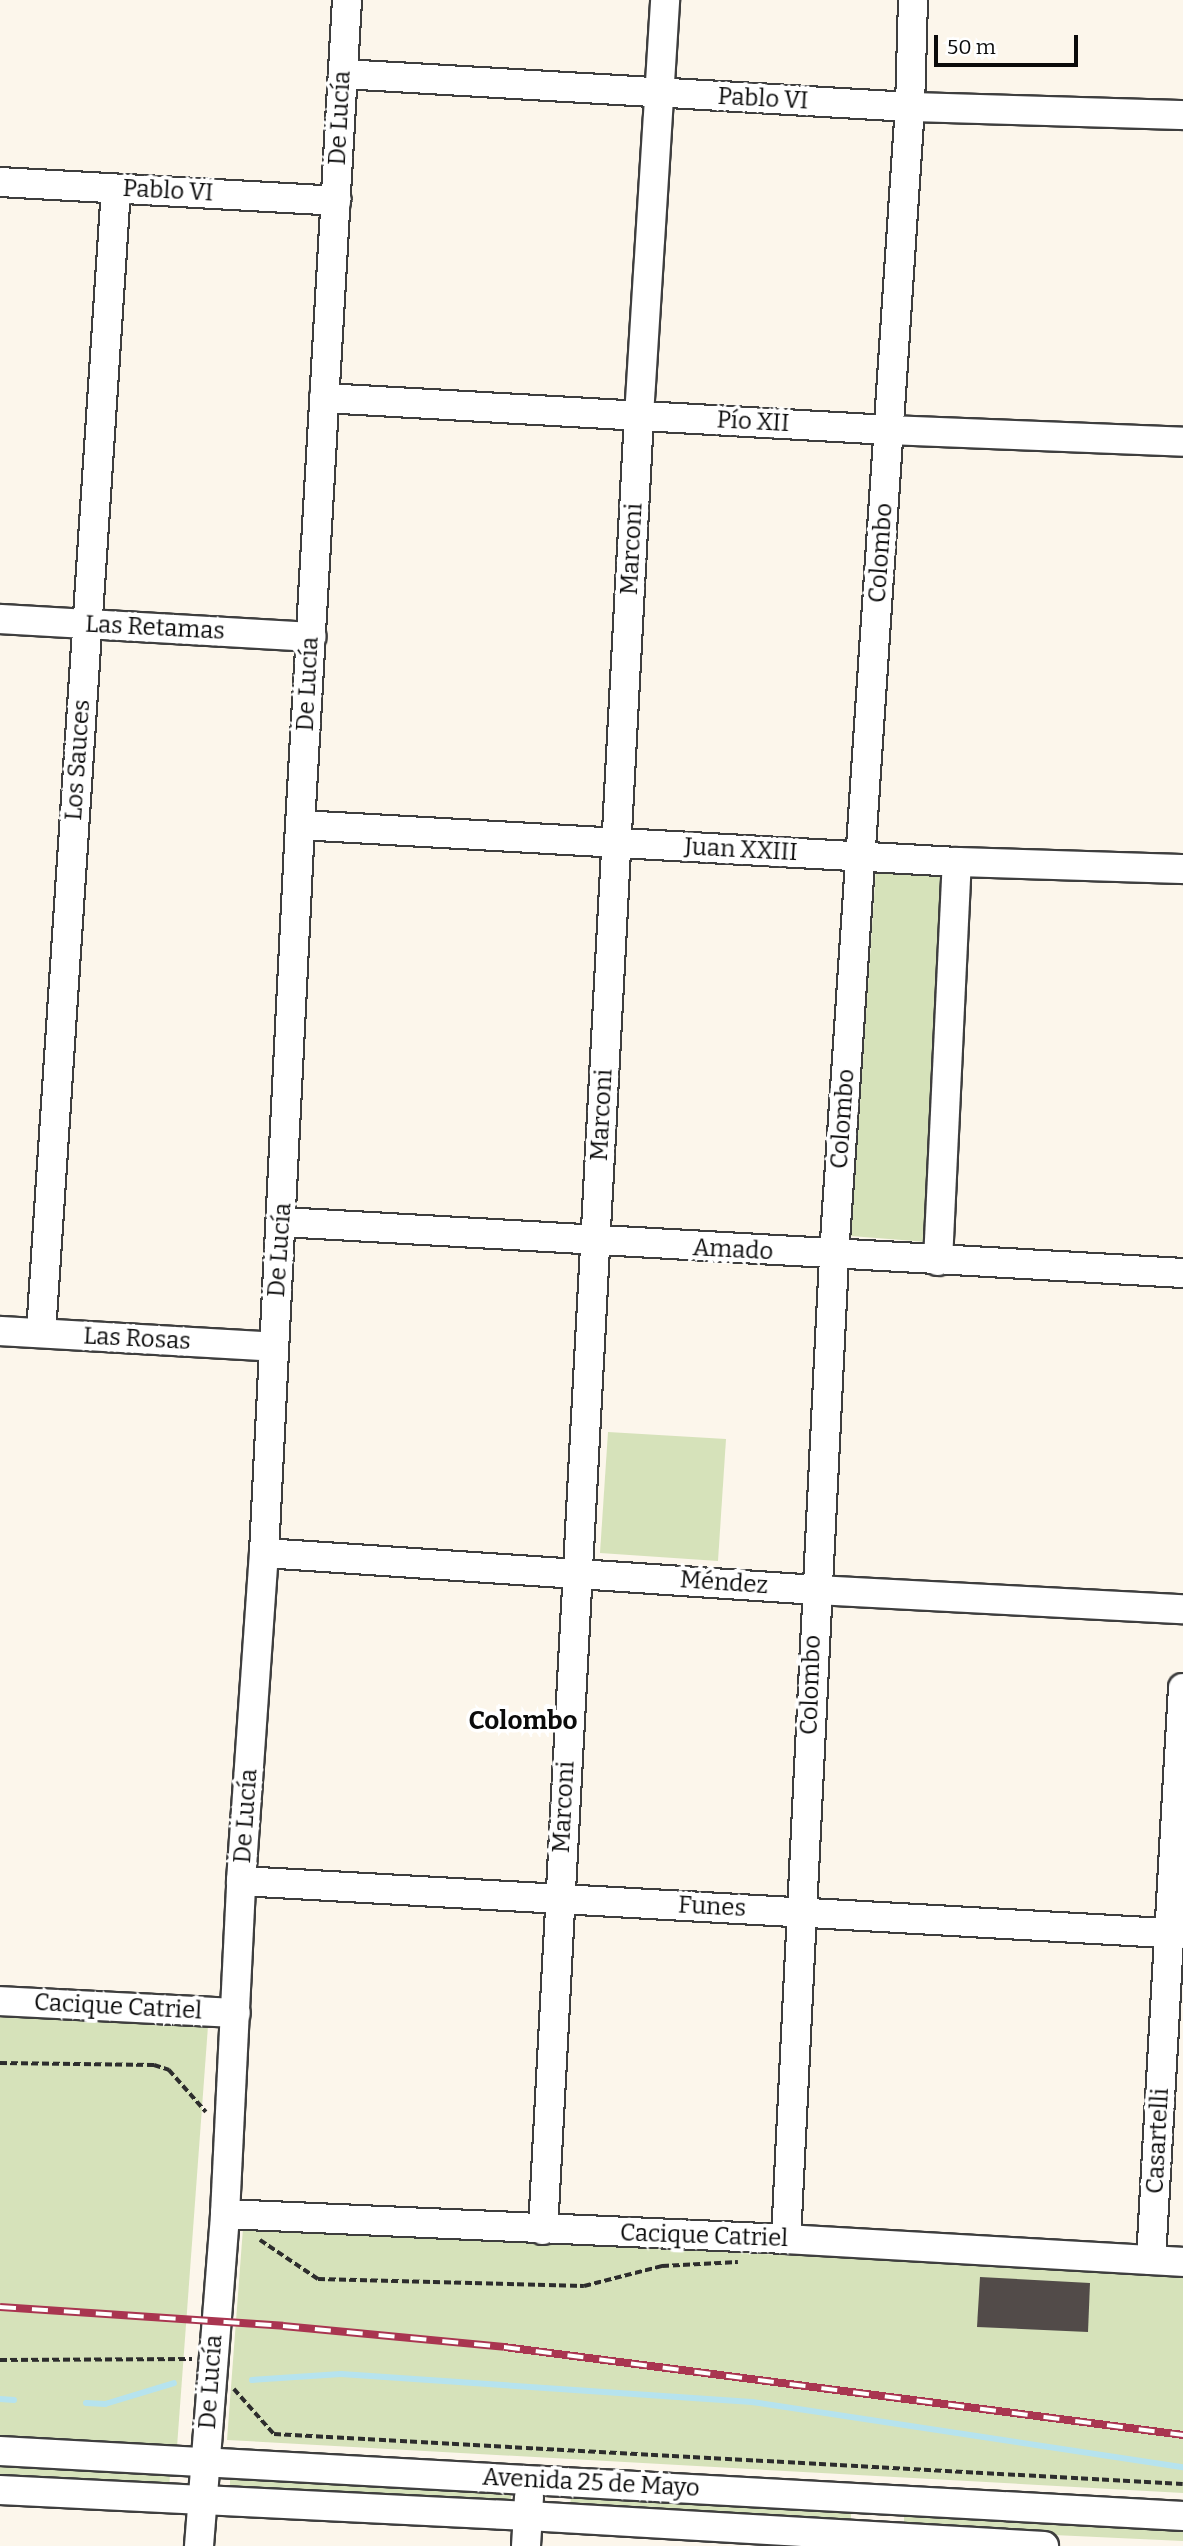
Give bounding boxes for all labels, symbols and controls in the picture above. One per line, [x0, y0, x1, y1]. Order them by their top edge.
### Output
scale bar [938, 21, 1082, 65]
text: 50 m [947, 34, 996, 60]
street label: De Lucía [323, 70, 357, 166]
street label: Pablo VI [717, 82, 809, 116]
street label: Pablo VI [122, 174, 214, 208]
street label: Pío XII [716, 406, 790, 438]
street label: Marconi [615, 502, 649, 596]
street label: Colombo [863, 502, 899, 604]
street label: Las Retamas [84, 610, 226, 646]
street label: De Lucía [291, 636, 325, 732]
street label: Los Sauces [59, 698, 97, 822]
street label: Juan XXIII [684, 833, 798, 867]
street label: Marconi [585, 1068, 619, 1162]
street label: Colombo [825, 1068, 861, 1170]
street label: De Lucía [262, 1202, 298, 1298]
street label: Amado [692, 1234, 774, 1266]
street label: Las Rosas [83, 1322, 191, 1356]
street label: Méndez [679, 1566, 769, 1600]
street label: Colombo [795, 1635, 827, 1735]
district label: Colombo [468, 1705, 578, 1737]
street label: Marconi [547, 1760, 581, 1854]
street label: De Lucía [228, 1768, 264, 1864]
street label: Funes [677, 1891, 747, 1923]
street label: Cacique Catriel [33, 1988, 203, 2026]
street label: Casartelli [1141, 2087, 1175, 2195]
street label: Cacique Catriel [619, 2219, 789, 2253]
street label: De Lucía [193, 2334, 229, 2430]
street label: Avenida 25 de Mayo [482, 2463, 700, 2503]

